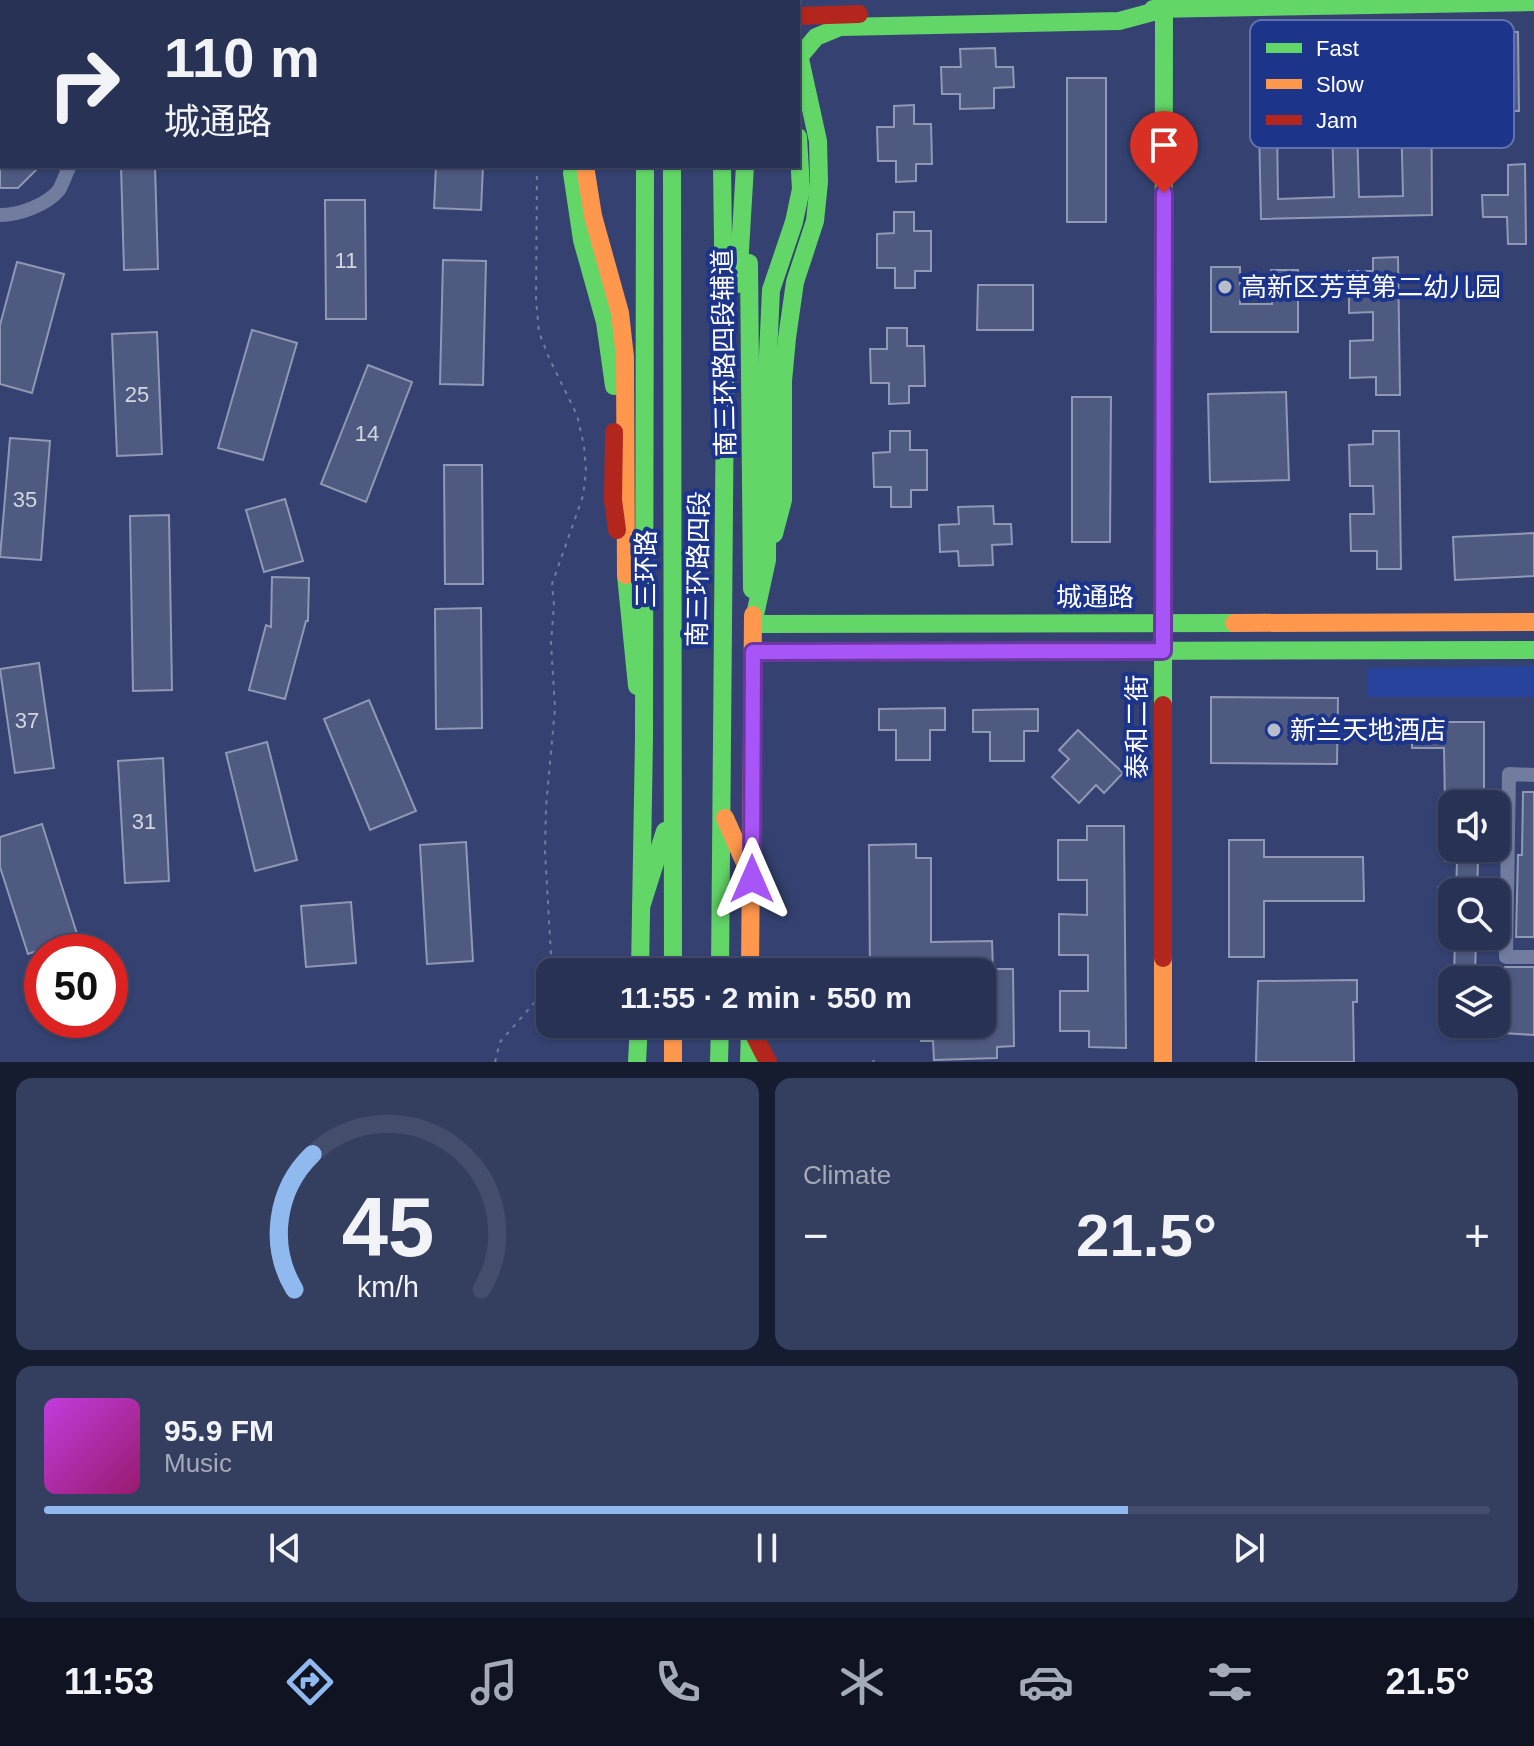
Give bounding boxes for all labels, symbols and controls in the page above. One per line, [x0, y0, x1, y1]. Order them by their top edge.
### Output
legend [1250, 20, 1514, 148]
text: 110 m [164, 26, 320, 89]
icon: right [32, 32, 136, 136]
text: Fast [1316, 36, 1359, 61]
text: Slow [1316, 72, 1364, 97]
text: 城通路 [164, 101, 272, 142]
text: Jam [1316, 108, 1358, 133]
pin [1130, 111, 1198, 193]
icon: arrive [1142, 123, 1186, 167]
house number: 11 [335, 248, 357, 273]
street label: 南三环路四段辅道 [707, 249, 741, 457]
place label: 高新区芳草第二幼儿园 [1241, 272, 1501, 302]
marker: 高新区芳草第二幼儿园 [1216, 278, 1234, 296]
house number: 25 [125, 382, 149, 407]
house number: 14 [355, 421, 379, 446]
house number: 35 [13, 487, 37, 512]
street label: 南三环路四段 [682, 491, 714, 647]
street label: 三环路 [631, 530, 661, 608]
street label: 城通路 [1056, 582, 1134, 612]
street label: 泰和二街 [1122, 675, 1152, 779]
house number: 37 [15, 708, 39, 733]
place label: 新兰天地酒店 [1290, 715, 1446, 745]
marker: 新兰天地酒店 [1265, 721, 1283, 739]
map controls [1438, 790, 1510, 1038]
button: sound [1438, 790, 1510, 862]
house number: 31 [132, 809, 156, 834]
position arrow [710, 837, 794, 921]
button: search [1438, 878, 1510, 950]
speed limit sign: 50 [24, 934, 128, 1038]
button: layers [1438, 966, 1510, 1038]
text: 11:55 · 2 min · 550 m [620, 981, 912, 1014]
text: Climate [803, 1160, 891, 1190]
text: 45 [341, 1181, 434, 1274]
text: 21.5° [1076, 1202, 1217, 1269]
text: − [803, 1211, 829, 1260]
text: + [1464, 1211, 1490, 1260]
text: km/h [357, 1271, 418, 1303]
text: 95.9 FM [164, 1414, 274, 1447]
text: Music [164, 1448, 232, 1478]
icon: previous [263, 1526, 307, 1570]
icon: pause [745, 1526, 789, 1570]
icon: next [1227, 1526, 1271, 1570]
icon: directions [282, 1654, 338, 1710]
icon: music [466, 1654, 522, 1710]
icon: phone [650, 1654, 706, 1710]
icon: climate [834, 1654, 890, 1710]
icon: car [1018, 1654, 1074, 1710]
icon: filters [1202, 1654, 1258, 1710]
text: 11:53 [64, 1661, 154, 1702]
text: 21.5° [1386, 1661, 1470, 1702]

